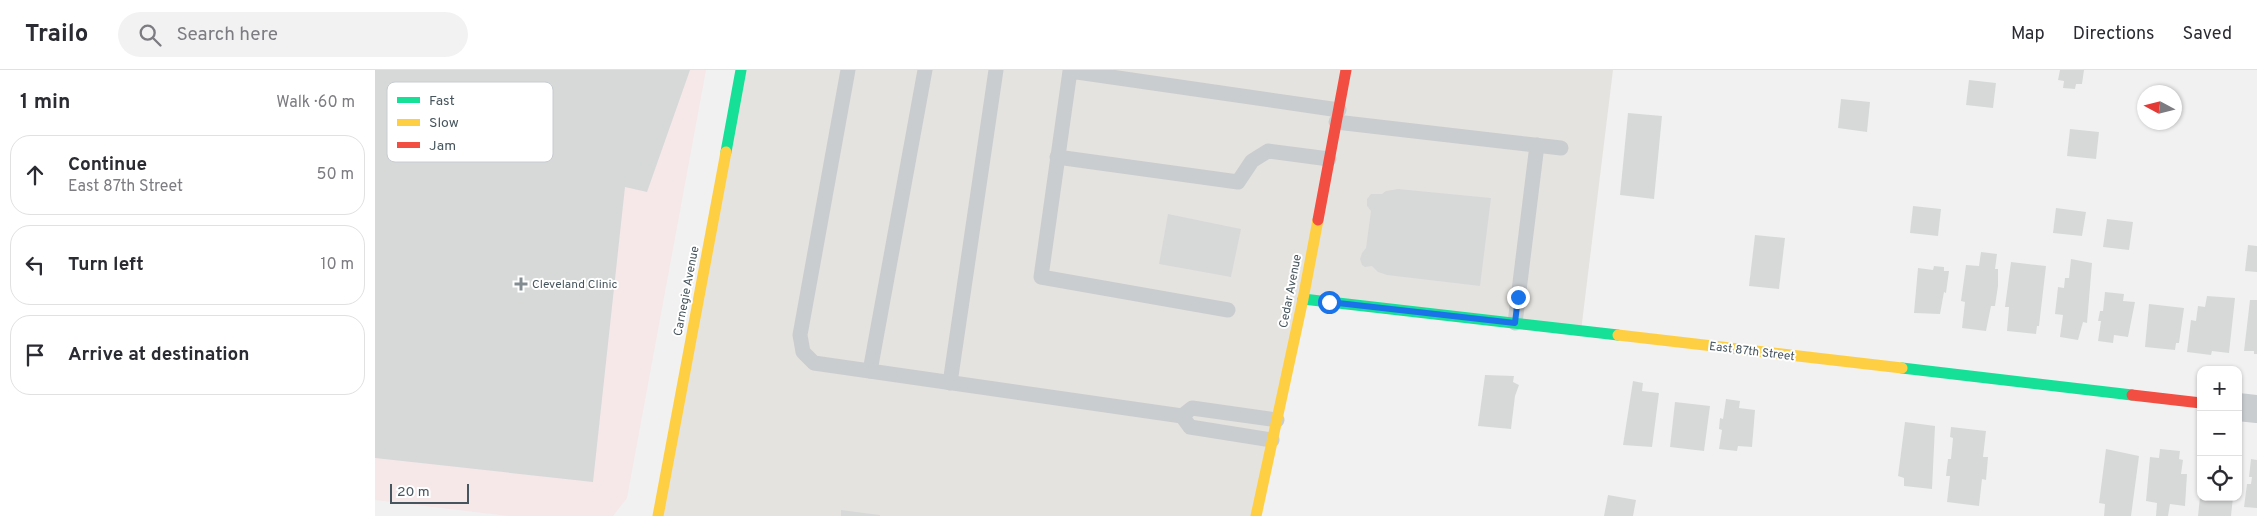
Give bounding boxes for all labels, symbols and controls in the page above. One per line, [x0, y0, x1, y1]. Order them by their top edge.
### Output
search box [118, 12, 468, 57]
text: Trailo [25, 20, 88, 50]
icon: search [136, 21, 164, 49]
text: Search here [176, 23, 278, 47]
text: Map [2011, 23, 2045, 46]
text: Directions [2073, 23, 2155, 46]
text: Saved [2183, 23, 2232, 46]
legend [387, 82, 553, 162]
north arrow [2137, 85, 2182, 130]
text: 1 min [20, 89, 70, 116]
text: Walk · 60 m [276, 93, 355, 113]
text: Fast [429, 93, 455, 110]
text: Slow [429, 115, 459, 132]
text: Jam [429, 138, 456, 155]
text: Continue [68, 153, 147, 177]
icon: ahead [21, 161, 49, 189]
text: 50 m [317, 165, 354, 185]
text: East 87th Street [68, 177, 183, 197]
street label: Carnegie Avenue [670, 245, 704, 337]
icon: left [21, 251, 49, 279]
text: Turn left [68, 253, 144, 277]
street label: Cedar Avenue [1276, 253, 1306, 329]
text: 10 m [320, 255, 354, 275]
marker: Cleveland Clinic [514, 277, 528, 291]
place label: Cleveland Clinic [532, 277, 618, 293]
route end [1507, 286, 1530, 309]
route start [1318, 291, 1341, 314]
street label: East 87th Street [1708, 339, 1796, 365]
icon: arrive [21, 341, 49, 369]
text: Arrive at destination [68, 343, 249, 367]
map controls [2197, 366, 2242, 501]
button: + [2197, 366, 2242, 411]
button: − [2197, 411, 2242, 456]
button: locate [2197, 456, 2242, 501]
scale bar [390, 481, 469, 504]
text: 20 m [397, 484, 430, 501]

